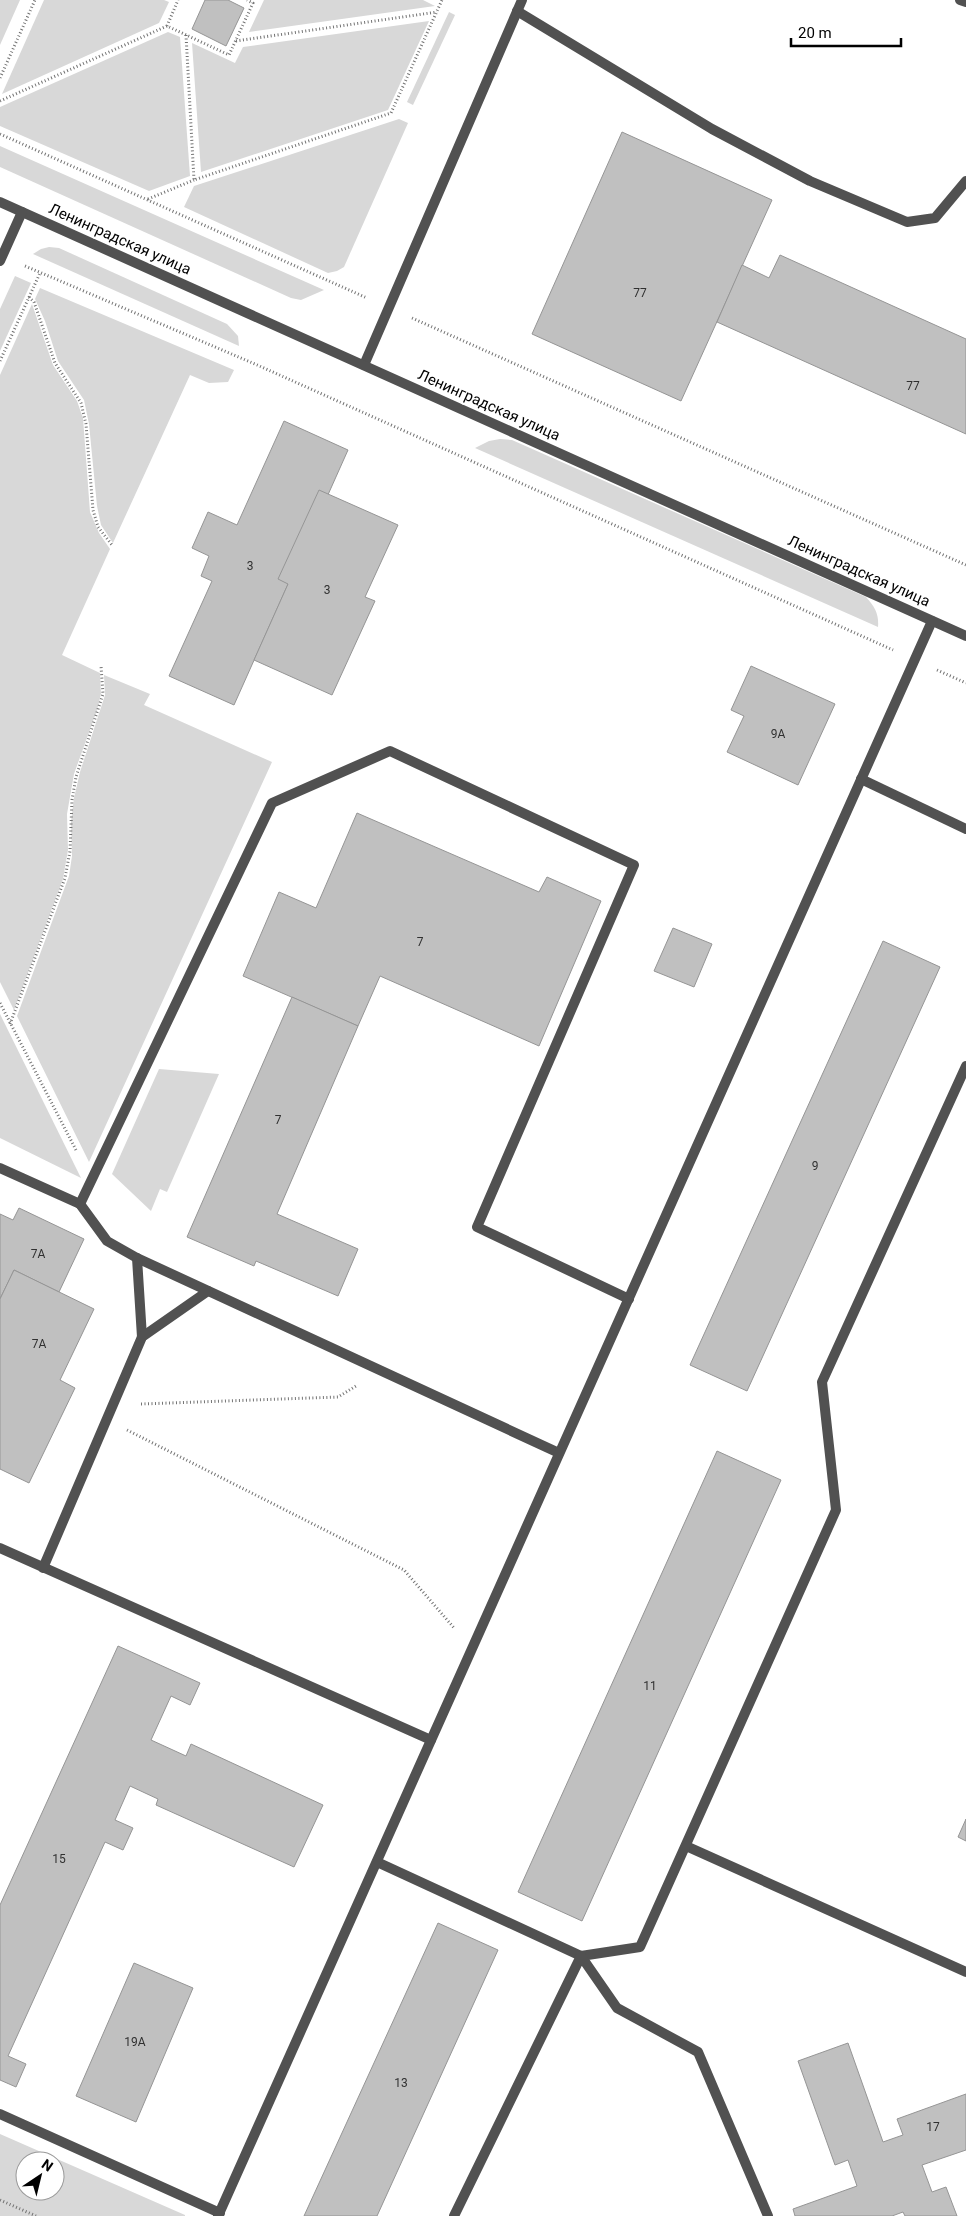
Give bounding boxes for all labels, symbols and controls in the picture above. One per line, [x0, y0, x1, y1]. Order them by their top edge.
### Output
scale bar [791, 15, 901, 47]
text: 20 m [798, 24, 832, 42]
street label: Ленинградская улица [46, 200, 194, 278]
house number: 77 [633, 286, 647, 300]
street label: Ленинградская улица [415, 366, 563, 444]
house number: 77 [906, 379, 920, 393]
street label: Ленинградская улица [785, 532, 933, 610]
house number: 3 [247, 559, 253, 573]
house number: 3 [324, 583, 330, 597]
house number: 9А [771, 727, 785, 741]
house number: 7 [417, 935, 424, 949]
house number: 7 [275, 1113, 282, 1127]
house number: 9 [812, 1159, 818, 1173]
house number: 7А [31, 1247, 45, 1261]
house number: 7А [32, 1337, 46, 1351]
house number: 11 [643, 1679, 657, 1693]
house number: 15 [52, 1852, 66, 1866]
house number: 19А [124, 2035, 146, 2049]
house number: 13 [394, 2076, 408, 2090]
house number: 17 [926, 2120, 940, 2134]
north arrow [15, 2151, 65, 2201]
text: N [39, 2156, 56, 2175]

